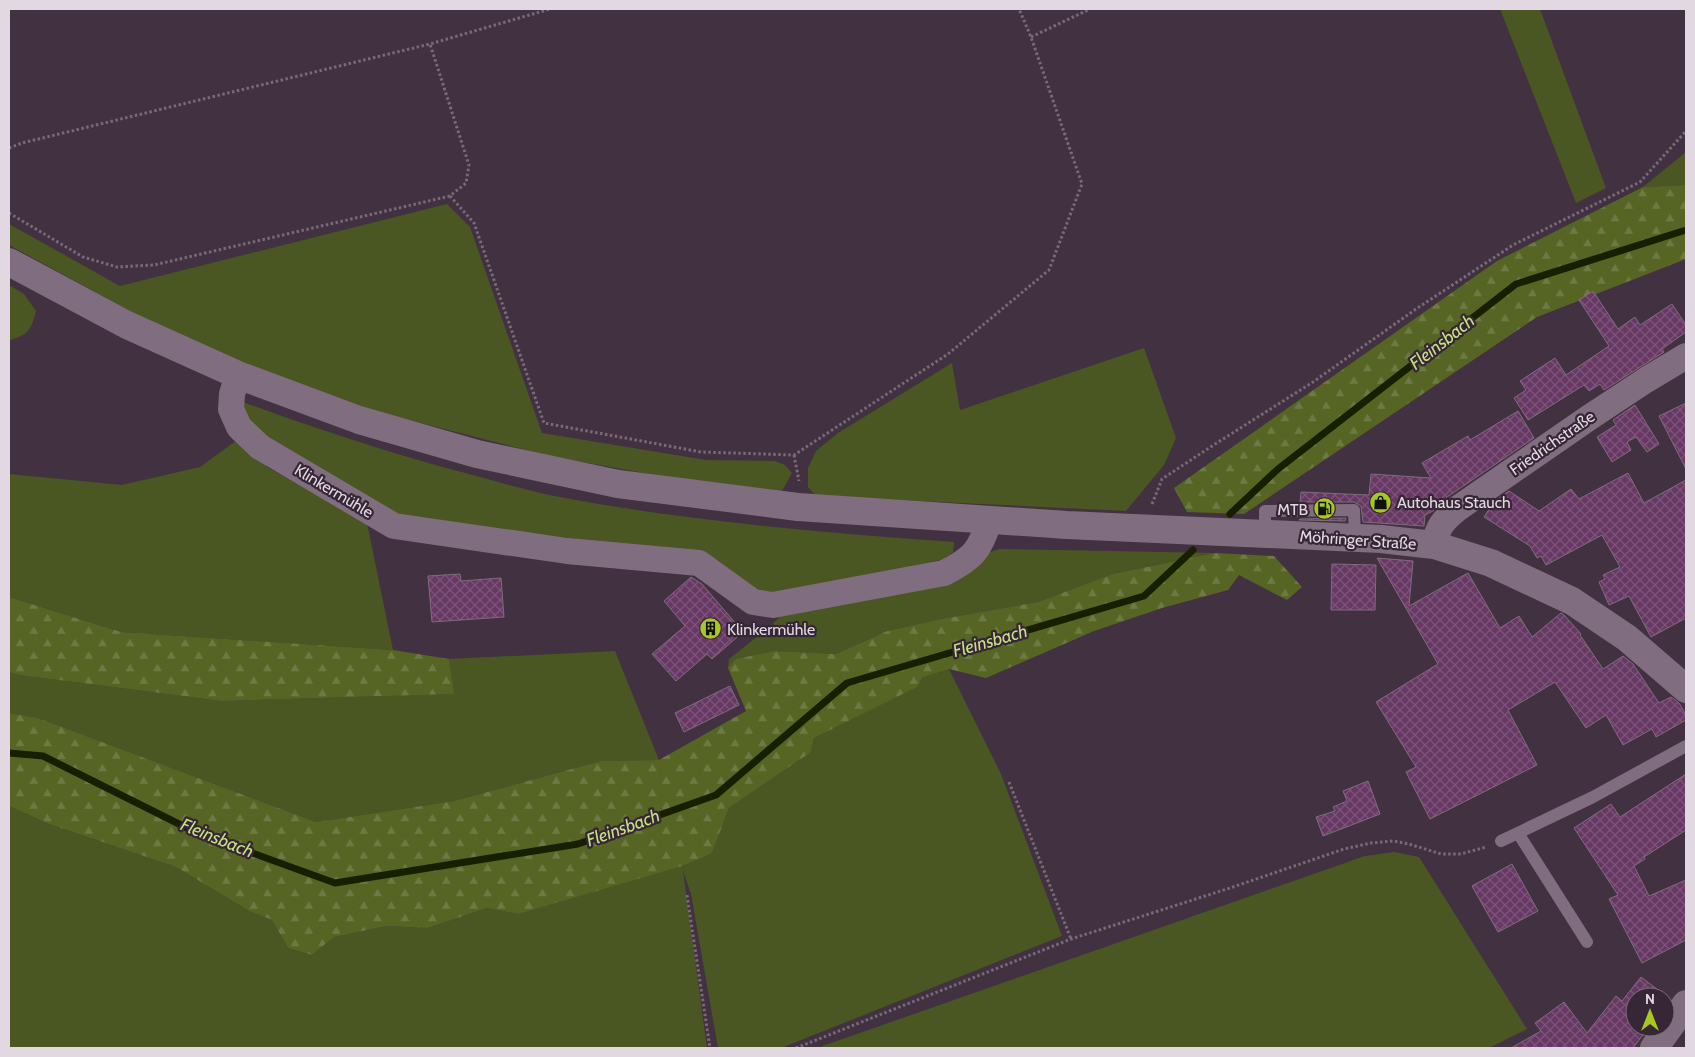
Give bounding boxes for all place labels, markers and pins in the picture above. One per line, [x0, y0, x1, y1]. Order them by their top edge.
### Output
shop icon: Autohaus Stauch [1369, 490, 1393, 514]
place label: Autohaus Stauch [1397, 493, 1511, 512]
fuel station icon: MTB [1312, 497, 1336, 521]
place label: MTB [1277, 500, 1308, 519]
building icon: Klinkermühle [699, 617, 723, 641]
place label: Klinkermühle [727, 620, 815, 639]

